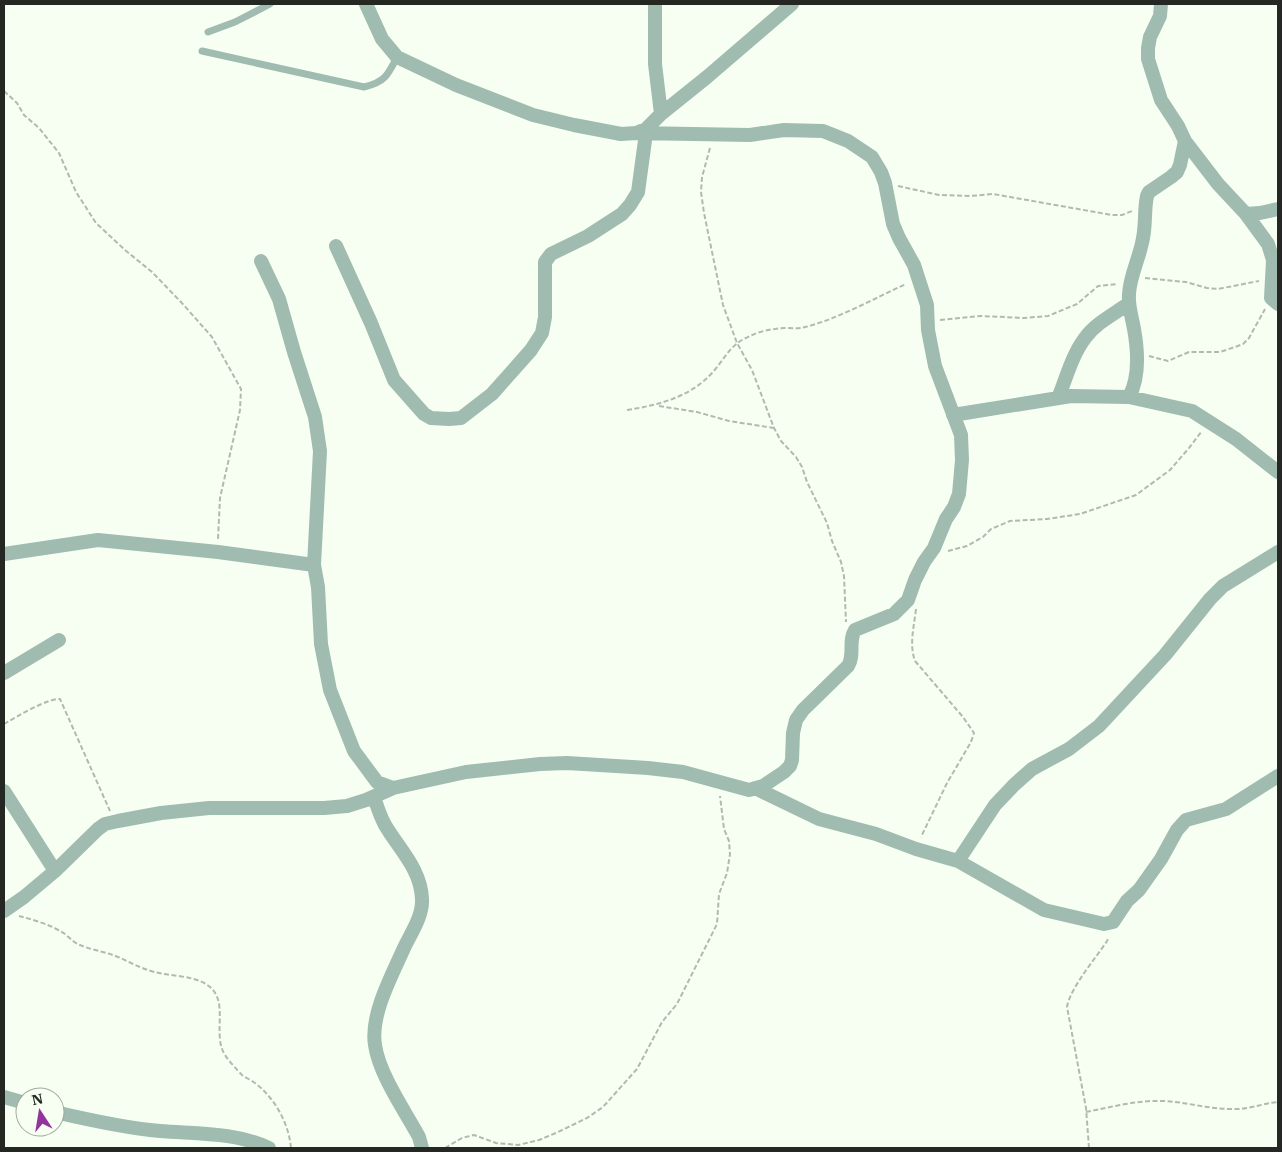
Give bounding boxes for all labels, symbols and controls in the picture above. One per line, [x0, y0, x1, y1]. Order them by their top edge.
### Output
north arrow [15, 1087, 65, 1137]
text: N [30, 1089, 45, 1109]

